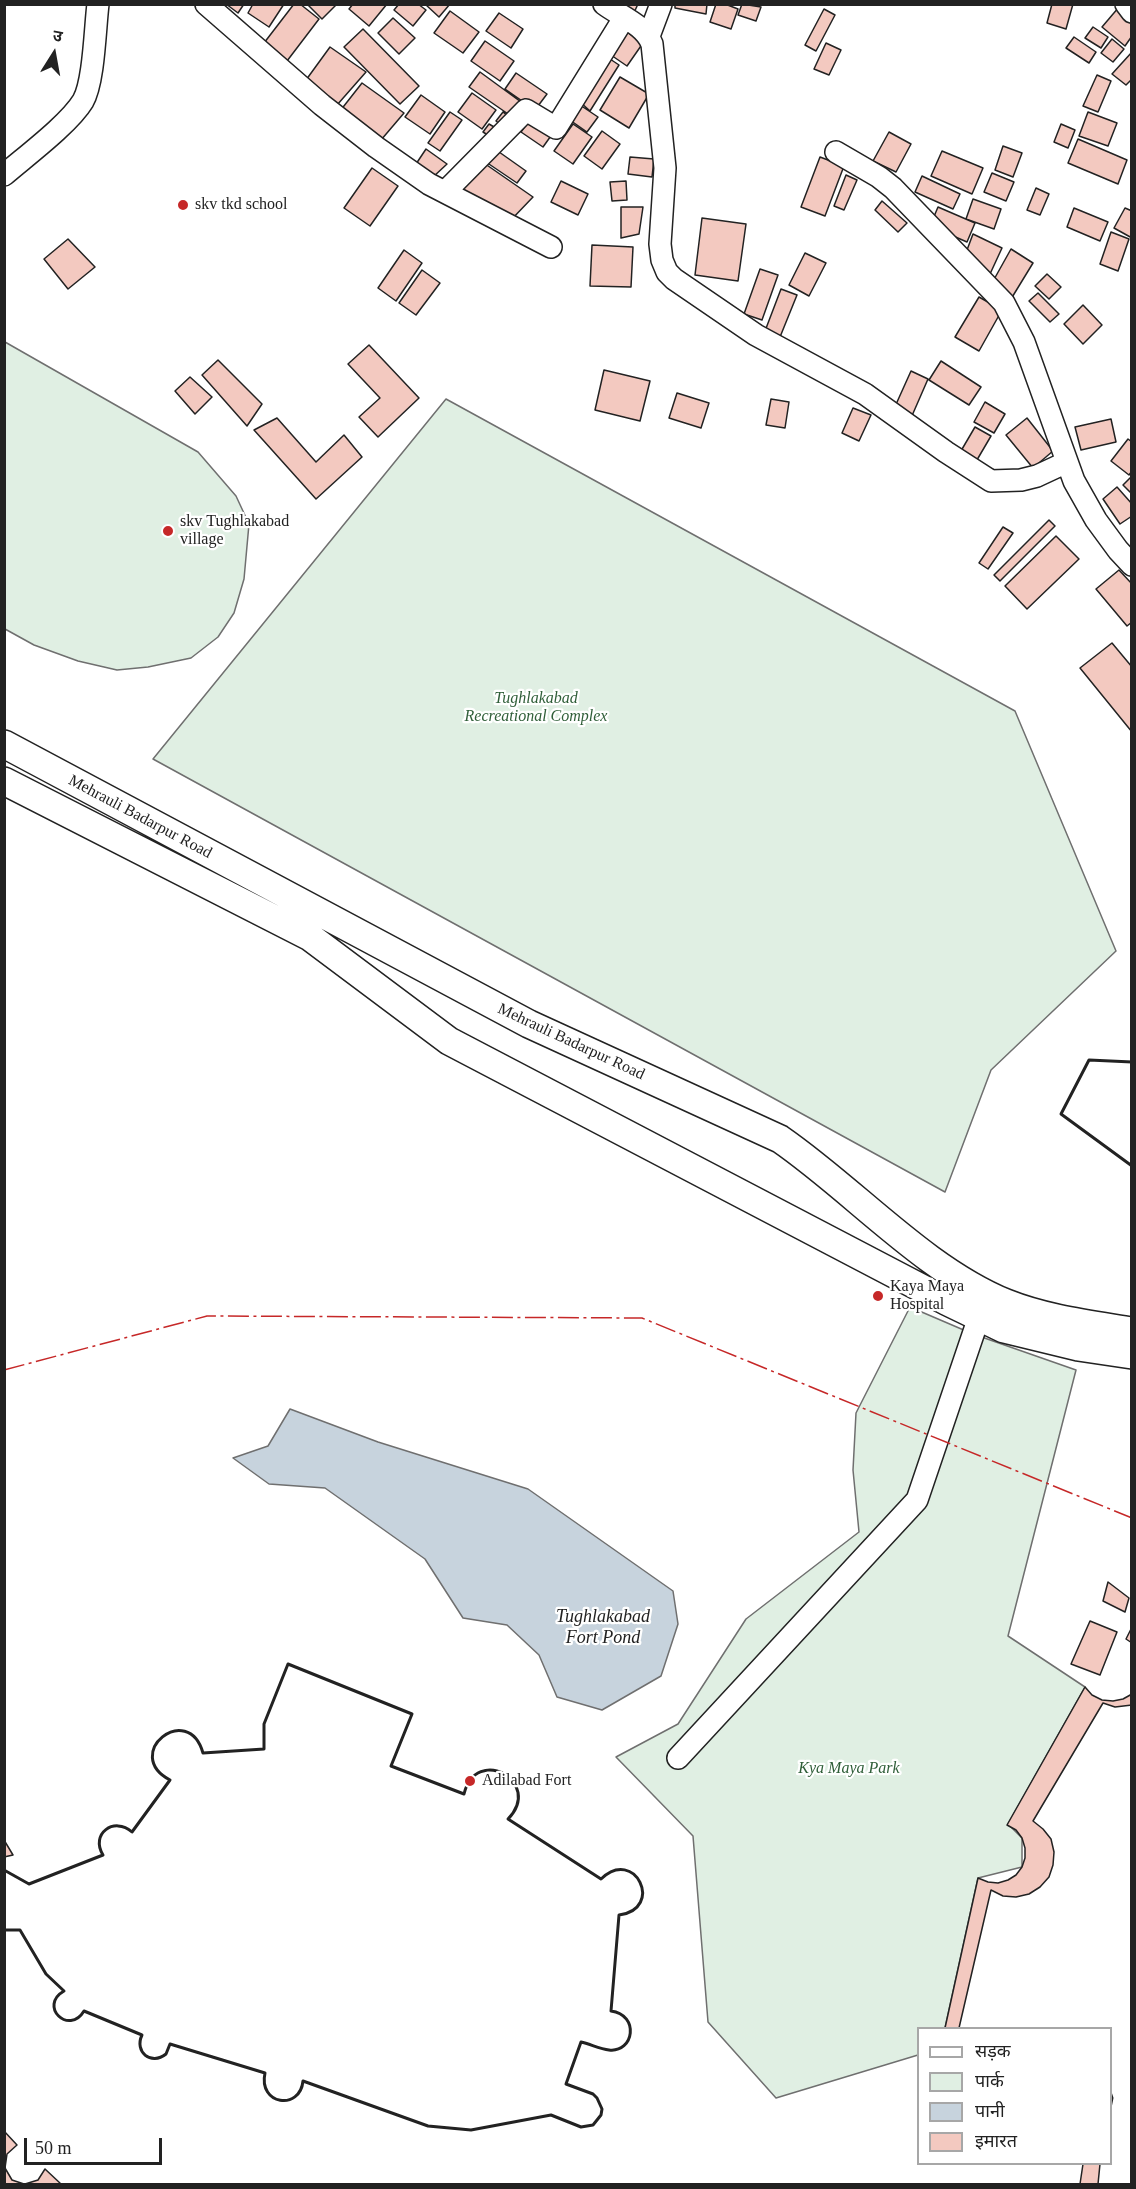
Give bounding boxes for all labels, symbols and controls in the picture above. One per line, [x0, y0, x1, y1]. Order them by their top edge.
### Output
north arrow [24, 24, 84, 84]
text: उ [51, 27, 64, 45]
place label: skv tkd school [195, 195, 287, 215]
marker: skv tkd school [176, 198, 190, 212]
place label: skv Tughlakabad village [180, 512, 289, 550]
marker: skv Tughlakabad village [161, 524, 175, 538]
park label: Tughlakabad Recreational Complex [465, 689, 607, 727]
street label: Mehrauli Badarpur Road [65, 771, 215, 863]
street label: Mehrauli Badarpur Road [494, 999, 648, 1085]
place label: Kaya Maya Hospital [890, 1277, 964, 1315]
marker: Kaya Maya Hospital [871, 1289, 885, 1303]
water label: Tughlakabad Fort Pond [556, 1606, 650, 1648]
park label: Kya Maya Park [798, 1759, 900, 1779]
place label: Adilabad Fort [482, 1771, 571, 1791]
marker: Adilabad Fort [463, 1774, 477, 1788]
legend [917, 2027, 1112, 2165]
text: सड़क [975, 2041, 1011, 2061]
text: पार्क [975, 2071, 1004, 2091]
text: पानी [975, 2101, 1005, 2121]
scale bar [27, 2126, 165, 2164]
text: इमारत [975, 2131, 1017, 2151]
text: 50 m [35, 2138, 72, 2158]

